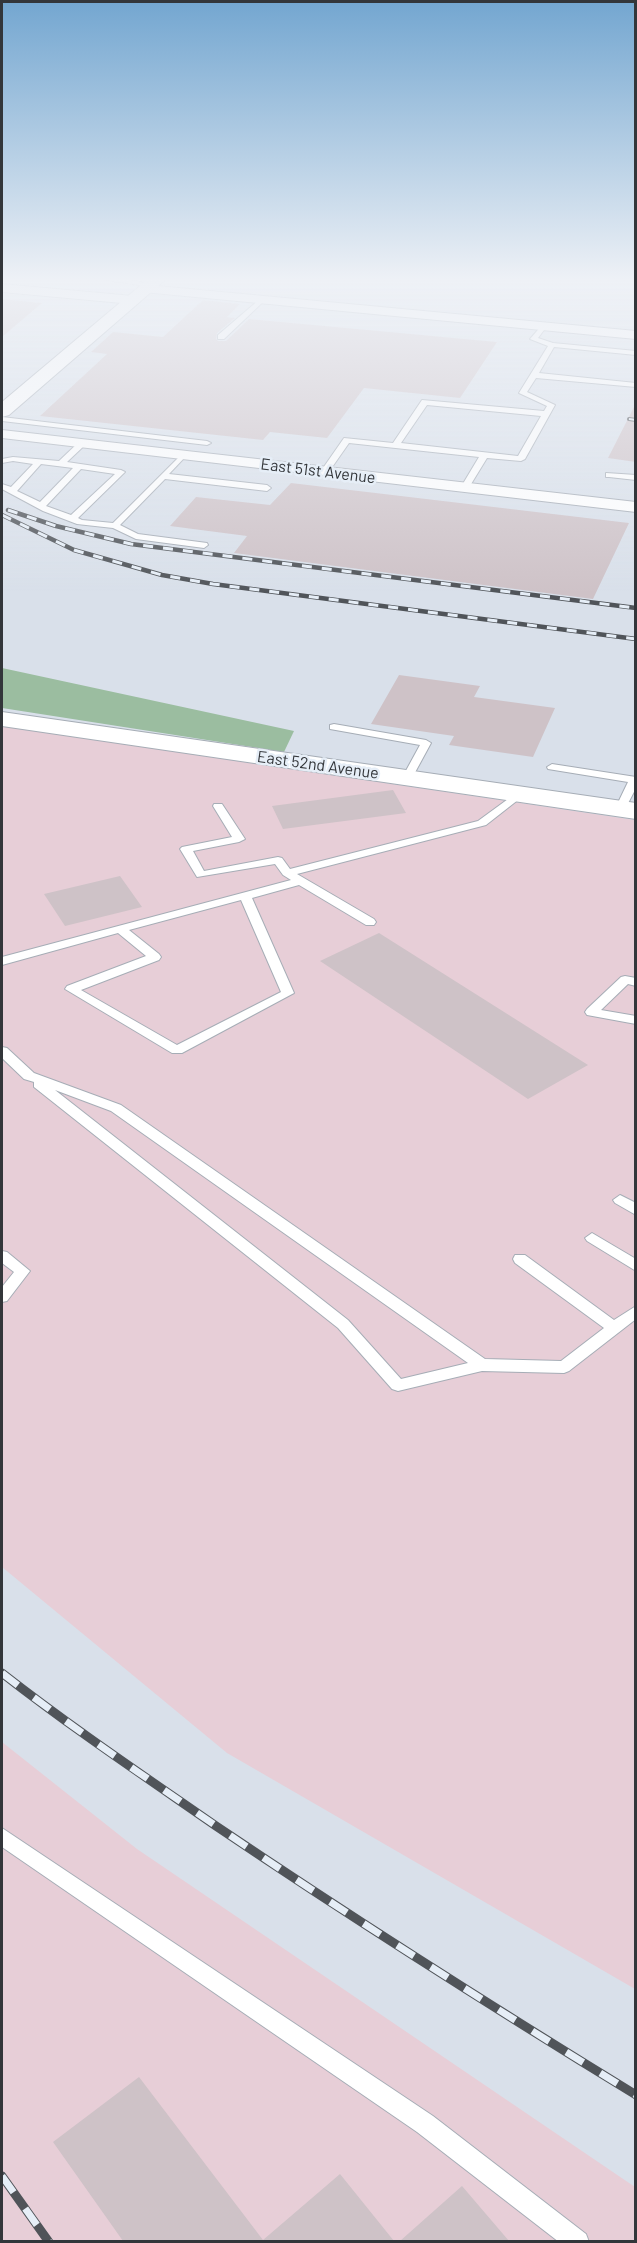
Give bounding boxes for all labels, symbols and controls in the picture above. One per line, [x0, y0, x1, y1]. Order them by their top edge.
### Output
street label: East 51st Avenue [260, 454, 376, 488]
street label: East 52nd Avenue [256, 747, 380, 783]

